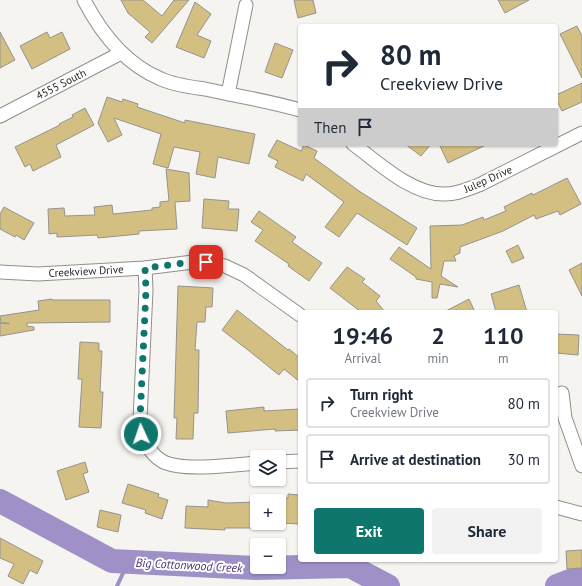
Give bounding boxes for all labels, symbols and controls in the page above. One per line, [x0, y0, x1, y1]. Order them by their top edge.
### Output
text: 80 m [380, 36, 441, 73]
icon: right [314, 40, 366, 92]
street label: 4555 South [34, 65, 88, 103]
text: Creekview Drive [380, 72, 503, 95]
icon: arrive [354, 116, 376, 138]
text: Then [314, 118, 346, 137]
street label: Julep Drive [461, 162, 515, 196]
pin [189, 245, 223, 279]
icon: arrive [195, 251, 217, 273]
street label: Creekview Drive [48, 262, 124, 280]
text: 19:46 [332, 320, 393, 351]
text: 2 [431, 320, 445, 351]
text: 110 [483, 320, 524, 351]
text: Arrival [345, 350, 381, 367]
text: min [427, 350, 449, 367]
text: m [498, 350, 509, 367]
text: Turn right [350, 385, 413, 404]
icon: right [316, 392, 338, 414]
text: 80 m [507, 394, 540, 413]
text: Creekview Drive [350, 404, 439, 421]
position arrow [120, 413, 162, 455]
icon: arrive [316, 448, 338, 470]
map controls [250, 450, 286, 574]
button: layers [250, 450, 286, 486]
text: Arrive at destination [350, 450, 481, 469]
text: 30 m [507, 450, 540, 469]
button: + [250, 494, 286, 530]
button: Exit [314, 508, 424, 554]
button: Share [432, 508, 542, 554]
button: − [250, 538, 286, 574]
water label: Big Cottonwood Creek [135, 555, 243, 575]

